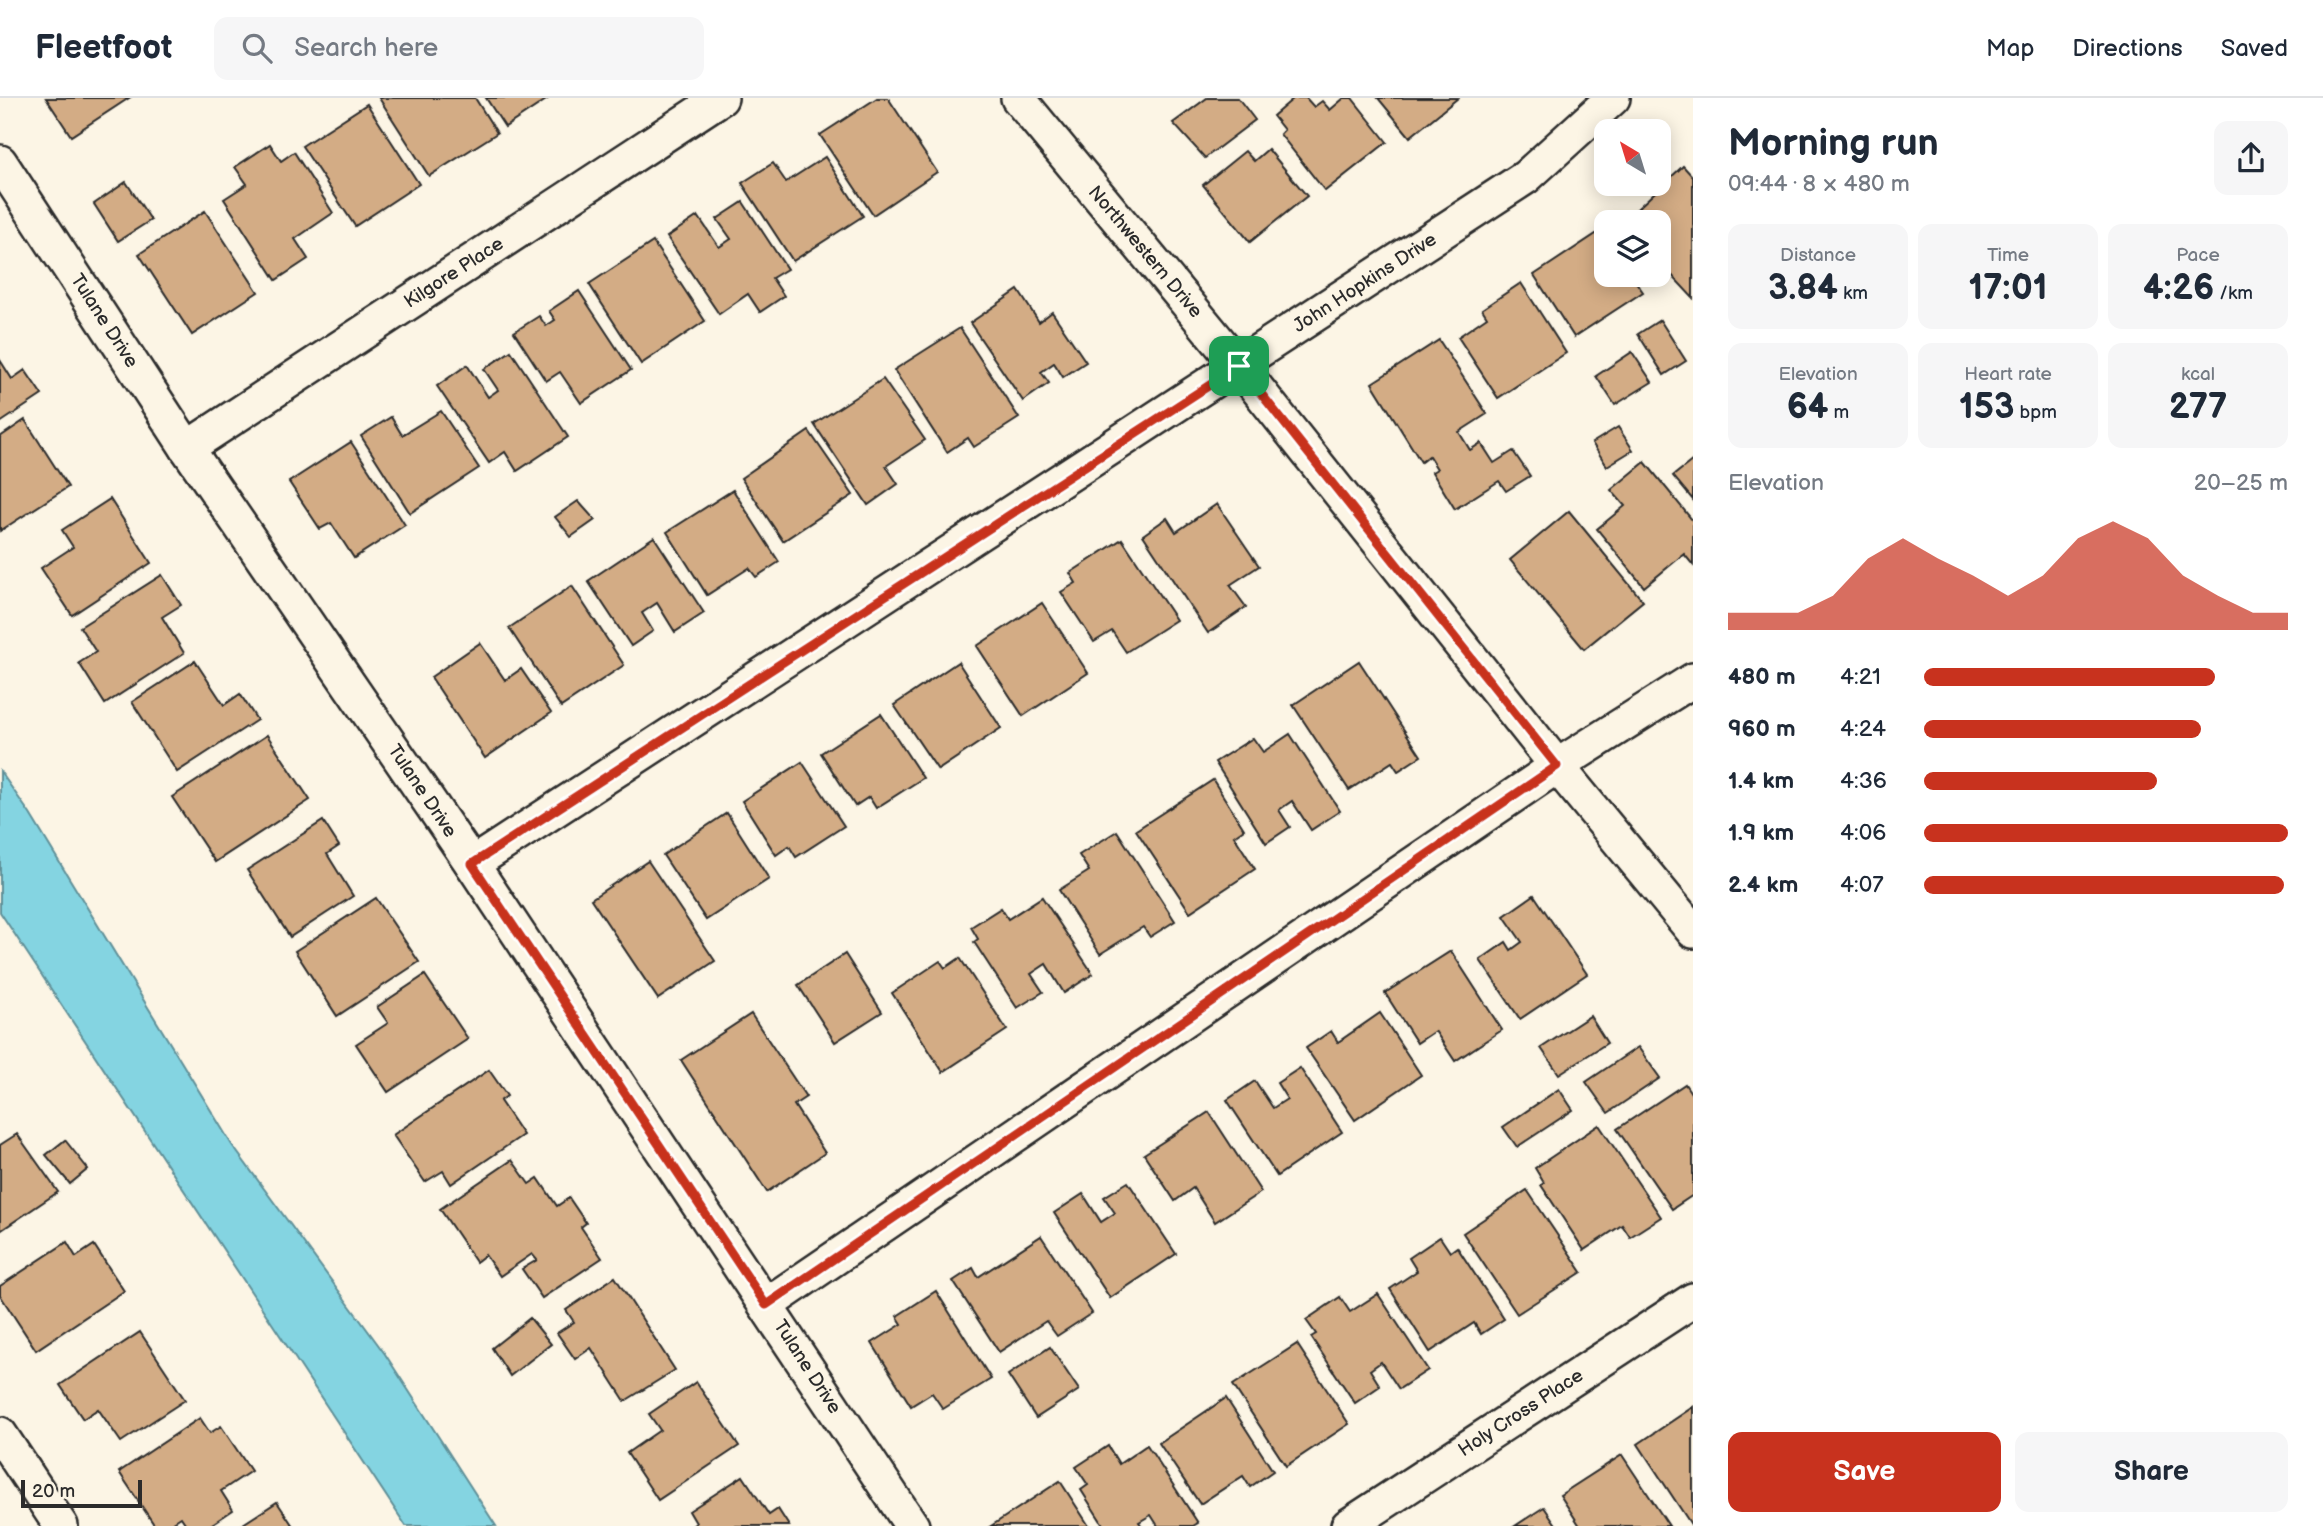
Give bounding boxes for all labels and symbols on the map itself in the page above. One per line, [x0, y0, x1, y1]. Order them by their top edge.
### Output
north arrow [1594, 119, 1671, 196]
street label: Northwestern Drive [1083, 181, 1207, 323]
street label: John Hopkins Drive [1289, 228, 1441, 338]
street label: Kilgore Place [400, 232, 508, 314]
street label: Tulane Drive [65, 270, 143, 372]
pin [1209, 336, 1269, 396]
street label: Tulane Drive [382, 740, 462, 842]
street label: Tulane Drive [768, 1316, 846, 1418]
street label: Holy Cross Place [1454, 1364, 1588, 1462]
scale bar [21, 1477, 142, 1509]

